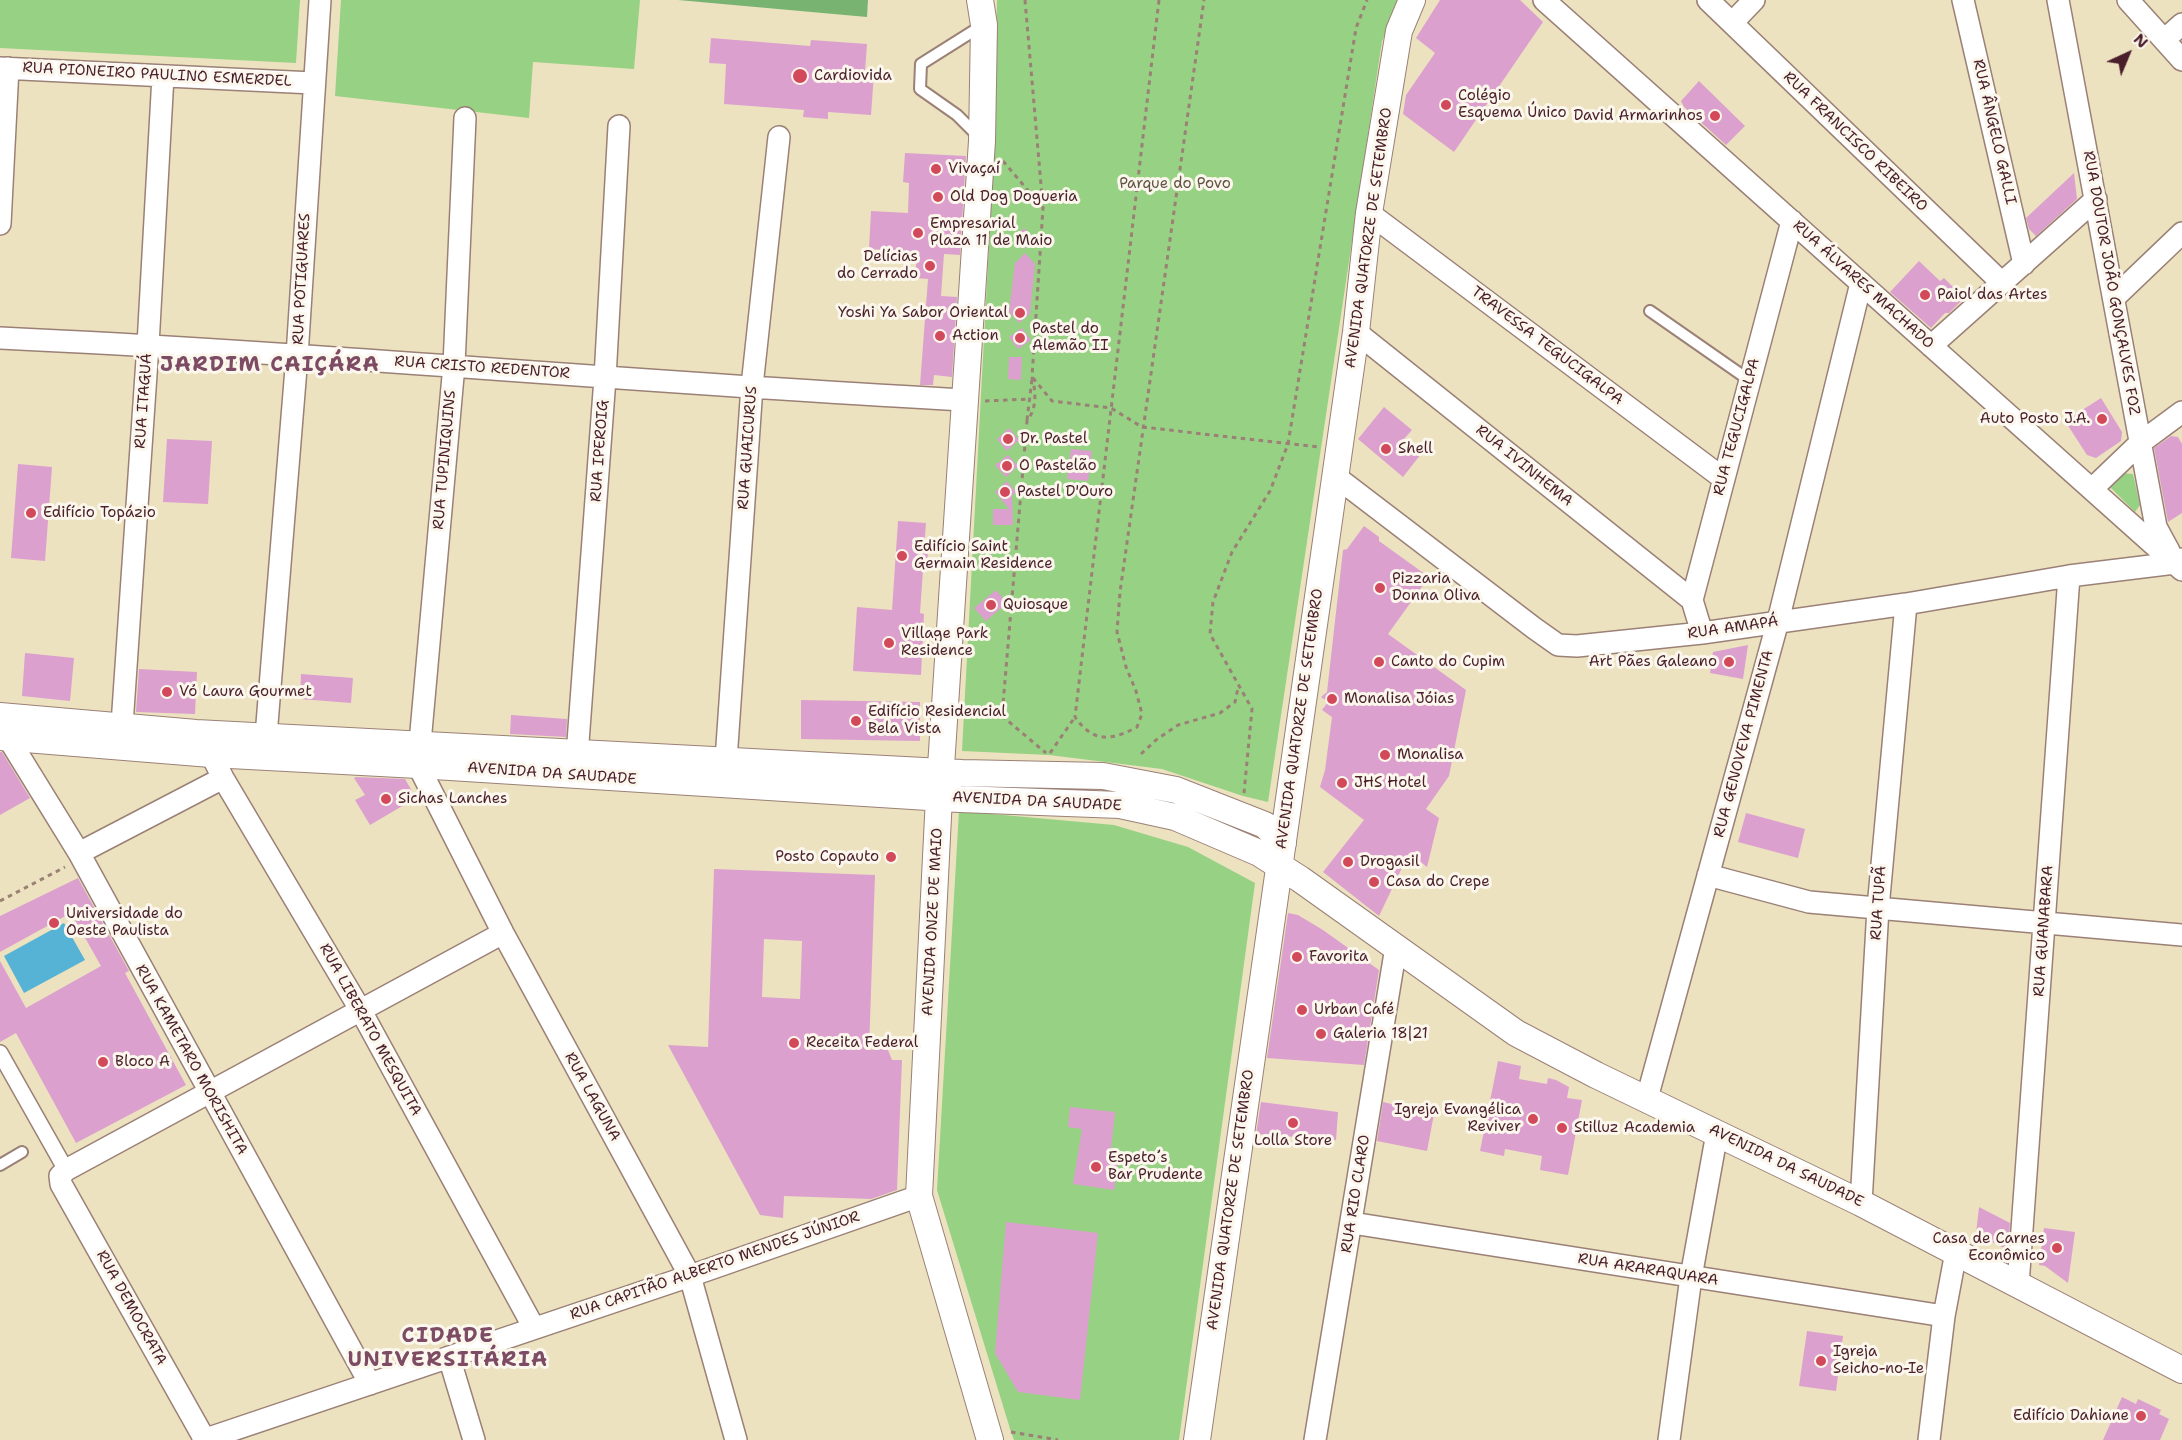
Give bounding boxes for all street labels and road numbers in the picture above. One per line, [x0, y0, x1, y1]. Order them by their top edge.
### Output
street label: RUA ÂNGELO GALLI [1968, 57, 2020, 207]
street label: RUA PIONEIRO PAULINO ESMERDEL [22, 59, 292, 91]
street label: RUA FRANCISCO RIBEIRO [1779, 68, 1931, 216]
street label: AVENIDA QUATORZE DE SETEMBRO [1342, 107, 1396, 369]
street label: RUA DOUTOR JOÃO GONÇALVES FOZ [2079, 149, 2143, 417]
street label: RUA POTIGUARES [290, 213, 314, 345]
street label: RUA ÁLVARES MACHADO [1789, 217, 1937, 353]
street label: TRAVESSA TEGUCIGALPA [1468, 283, 1626, 409]
street label: RUA ITAGUÁ [132, 353, 156, 449]
street label: RUA CRISTO REDENTOR [394, 353, 570, 383]
street label: RUA TEGUCIGALPA [1710, 356, 1764, 498]
street label: RUA GUAICURUS [735, 386, 761, 510]
street label: RUA TUPINIQUINS [430, 390, 460, 530]
street label: RUA IPEROIG [587, 399, 613, 503]
street label: RUA IVINHEMA [1472, 421, 1576, 511]
street label: AVENIDA QUATORZE DE SETEMBRO [1273, 588, 1327, 850]
street label: RUA AMAPÁ [1686, 613, 1780, 643]
street label: RUA GENOVEVA PIMENTA [1710, 648, 1778, 840]
street label: AVENIDA DA SAUDADE [467, 759, 637, 789]
street label: AVENIDA DA SAUDADE [952, 789, 1122, 815]
street label: AVENIDA ONZE DE MAIO [919, 828, 947, 1016]
street label: RUA TUPÃ [1867, 865, 1891, 941]
street label: RUA GUANABARA [2030, 865, 2058, 997]
street label: RUA LIBERATO MESQUITA [315, 941, 425, 1119]
street label: RUA KAMETARO MORISHITA [131, 962, 251, 1158]
street label: RUA LAGUNA [560, 1050, 624, 1144]
street label: AVENIDA QUATORZE DE SETEMBRO [1204, 1069, 1258, 1331]
street label: AVENIDA DA SAUDADE [1706, 1121, 1866, 1211]
street label: RUA RIO CLARO [1338, 1134, 1374, 1254]
street label: RUA CAPITÃO ALBERTO MENDES JÚNIOR [568, 1208, 862, 1324]
street label: RUA DEMOCRATA [92, 1247, 170, 1369]
street label: RUA ARARAQUARA [1576, 1250, 1720, 1290]

